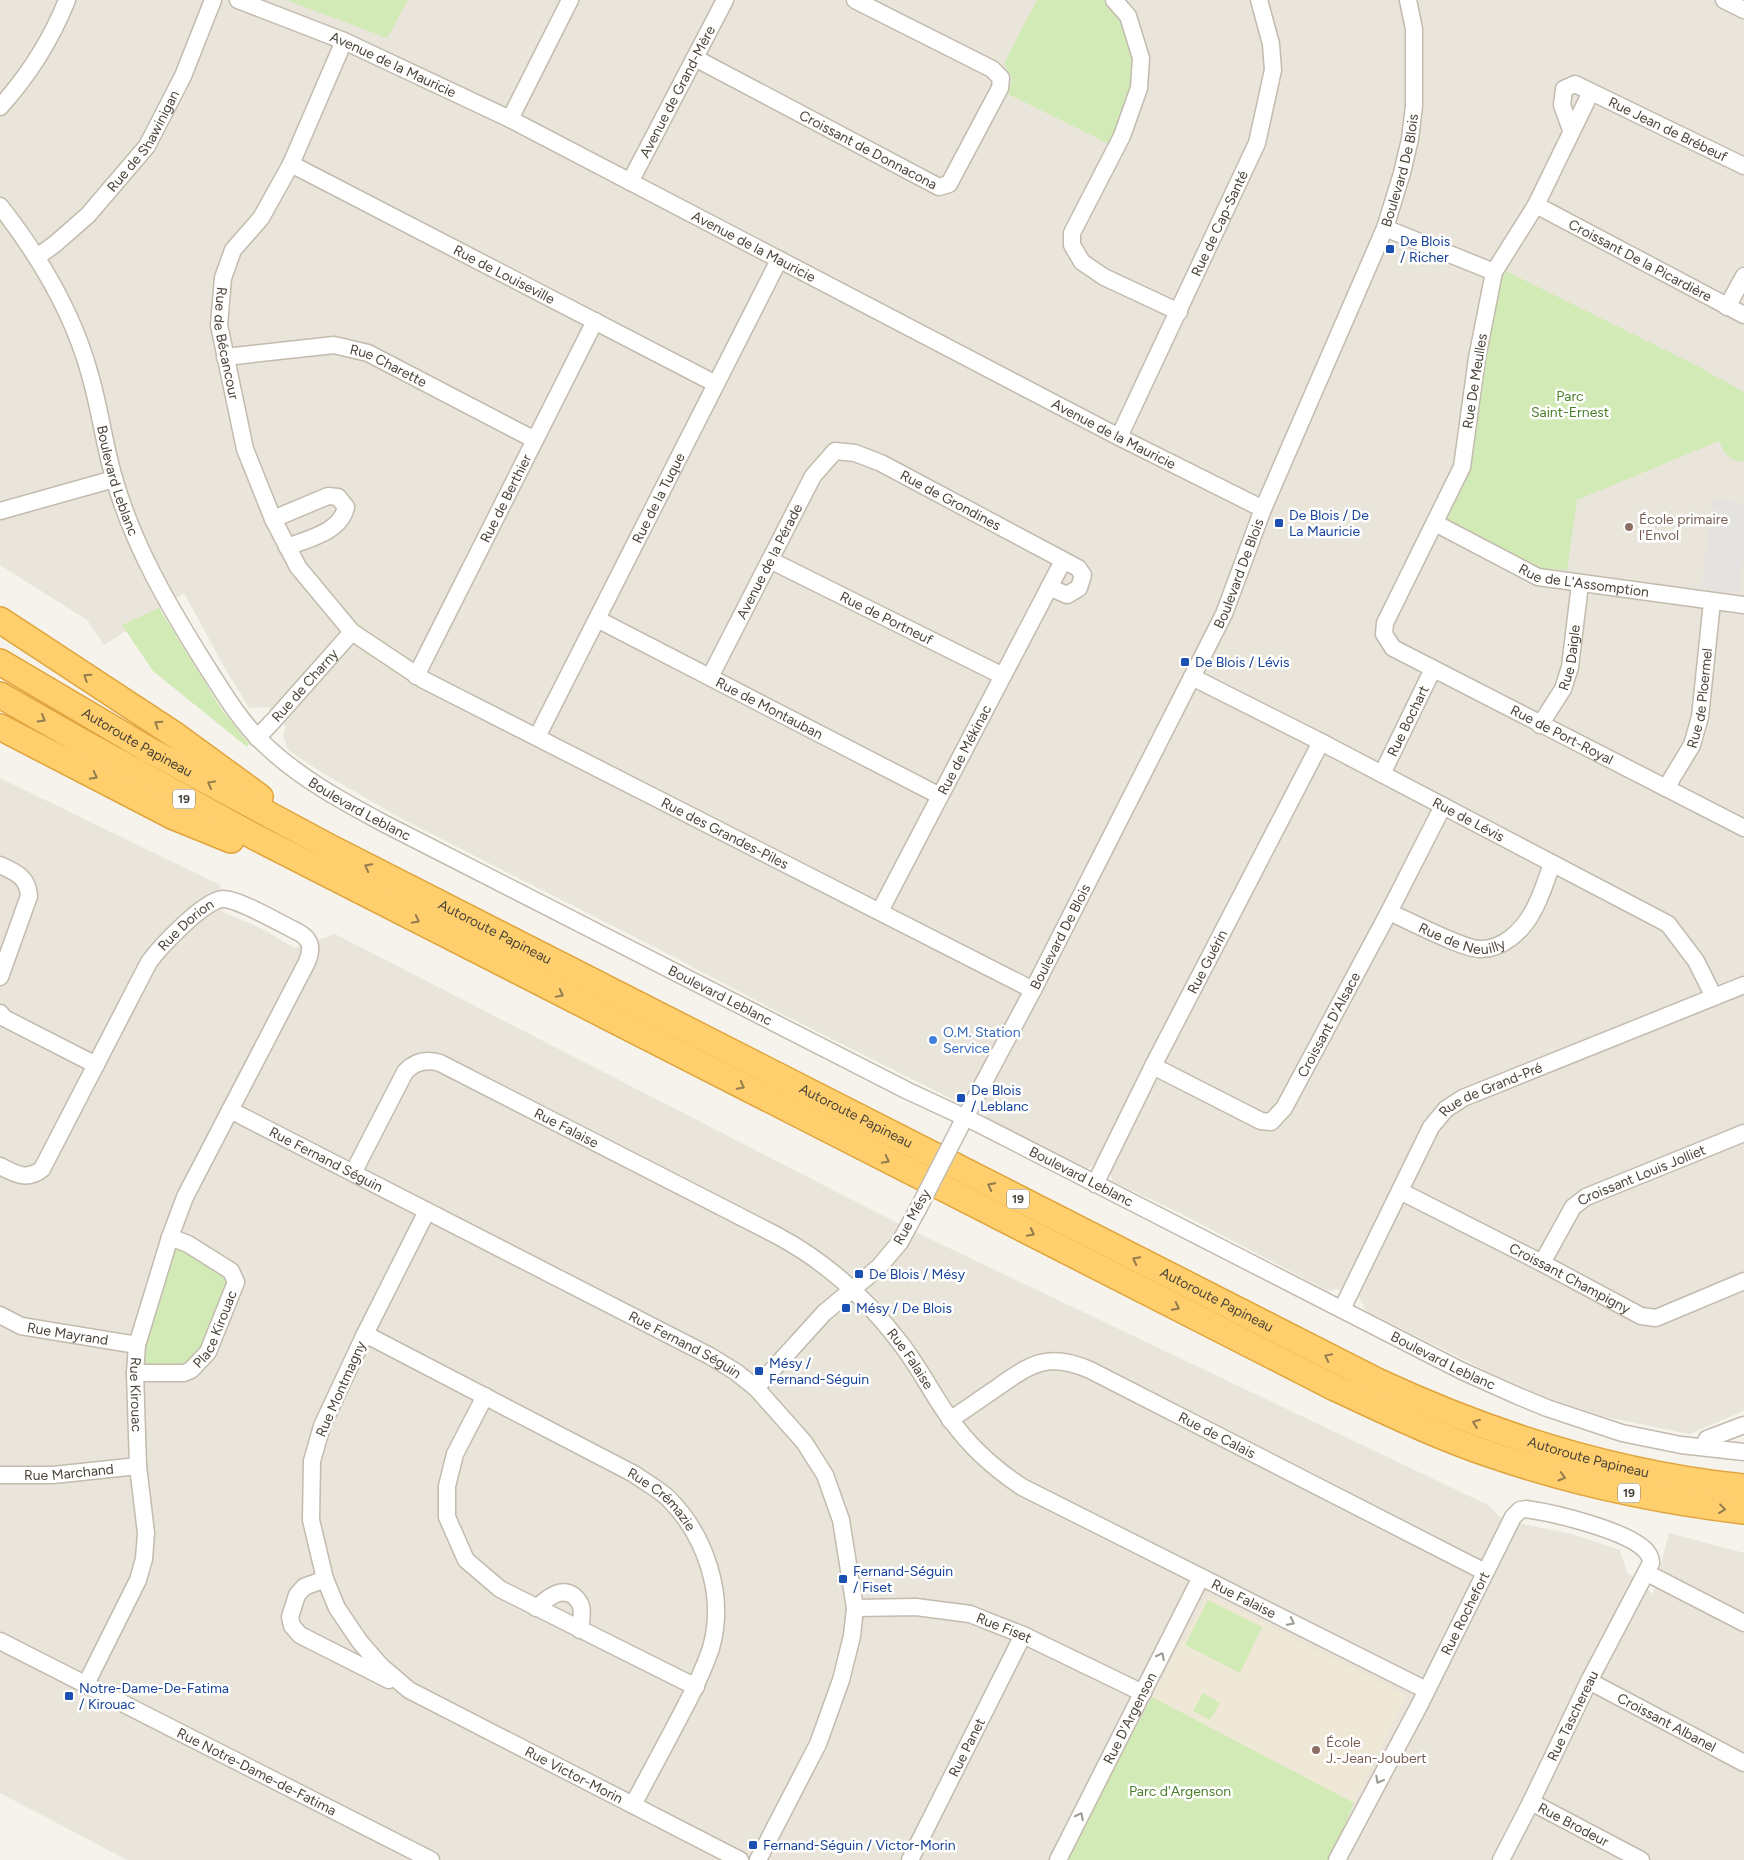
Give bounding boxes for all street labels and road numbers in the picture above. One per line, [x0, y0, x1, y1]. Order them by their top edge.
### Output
street label: Avenue de Grand-Mère [636, 22, 719, 160]
street label: Avenue de la Mauricie [328, 28, 459, 101]
street label: Rue de Shawinigan [103, 87, 183, 195]
street label: Rue Jean de Brébeuf [1606, 93, 1731, 165]
street label: Croissant de Donnacona [796, 106, 940, 193]
street label: Boulevard De Blois [1377, 113, 1421, 229]
street label: Rue de Cap-Santé [1187, 167, 1252, 279]
street label: Avenue de la Mauricie [689, 207, 819, 286]
street label: Croissant De la Picardière [1566, 215, 1715, 305]
street label: Rue de Louiseville [451, 241, 558, 308]
street label: Rue de Bécancour [210, 286, 243, 401]
street label: Rue De Meulles [1459, 332, 1491, 430]
street label: Rue Charette [348, 341, 430, 391]
street label: Avenue de la Mauricie [1049, 395, 1179, 473]
street label: Boulevard Leblanc [93, 424, 142, 539]
street label: Rue de la Tuque [628, 450, 688, 546]
street label: Rue de Berthier [476, 451, 535, 545]
street label: Rue de Grondines [897, 466, 1004, 534]
street label: Avenue de la Pérade [733, 500, 806, 622]
street label: Boulevard De Blois [1210, 516, 1267, 631]
street label: Rue de L'Assomption [1516, 560, 1650, 601]
street label: Rue de Portneuf [837, 588, 936, 649]
street label: Rue Daigle [1555, 623, 1584, 693]
street label: Rue de Charny [268, 645, 342, 725]
street label: Rue de Ploermel [1683, 647, 1716, 750]
street label: Rue de Montauban [713, 673, 826, 743]
street label: Rue Bochart [1383, 683, 1432, 759]
street label: Rue de Mékinac [934, 701, 995, 798]
street label: Rue de Port-Royal [1508, 701, 1616, 768]
street label: Autoroute Papineau [79, 704, 196, 780]
street label: Boulevard Leblanc [305, 773, 414, 844]
road number: 19 [173, 790, 195, 809]
street label: Rue des Grandes-Piles [658, 794, 791, 873]
street label: Rue de Lévis [1430, 794, 1507, 845]
street label: Boulevard De Blois [1026, 881, 1094, 992]
street label: Rue Dorion [154, 895, 217, 954]
street label: Autoroute Papineau [436, 896, 555, 968]
street label: Rue de Neuilly [1416, 919, 1509, 958]
street label: Rue Guérin [1184, 927, 1231, 996]
street label: Boulevard Leblanc [665, 962, 776, 1029]
street label: Croissant D'Alsace [1294, 969, 1364, 1080]
street label: Rue de Grand-Pré [1435, 1058, 1545, 1120]
street label: Autoroute Papineau [797, 1080, 915, 1151]
street label: Rue Falaise [531, 1104, 602, 1151]
street label: Rue Fernand Séguin [266, 1123, 386, 1196]
street label: Croissant Louis Jolliet [1574, 1141, 1708, 1209]
street label: Boulevard Leblanc [1027, 1143, 1137, 1210]
street label: Rue Mésy [890, 1186, 935, 1248]
road number: 19 [1007, 1190, 1029, 1208]
street label: Croissant Champigny [1506, 1239, 1634, 1318]
street label: Autoroute Papineau [1157, 1263, 1276, 1335]
street label: Place Kirouac [189, 1287, 240, 1371]
street label: Rue Fernand Séguin [626, 1307, 745, 1382]
street label: Rue Mayrand [26, 1319, 109, 1349]
street label: Rue Falaise [884, 1325, 937, 1392]
street label: Boulevard Leblanc [1388, 1328, 1498, 1394]
street label: Rue Montmagny [312, 1338, 370, 1440]
street label: Rue Kirouac [126, 1356, 145, 1433]
street label: Rue de Calais [1176, 1408, 1258, 1462]
street label: Autoroute Papineau [1526, 1433, 1651, 1481]
street label: Rue Marchand [24, 1460, 115, 1484]
street label: Rue Crémazie [625, 1464, 700, 1534]
road number: 19 [1618, 1484, 1640, 1502]
street label: Rue Rochefort [1437, 1569, 1493, 1658]
street label: Rue Falaise [1209, 1575, 1279, 1622]
street label: Rue Fiset [974, 1609, 1034, 1646]
street label: Rue Taschereau [1544, 1668, 1602, 1764]
street label: Rue D'Argenson [1099, 1669, 1160, 1767]
street label: Croissant Albanel [1614, 1689, 1719, 1755]
street label: Rue Panet [945, 1715, 988, 1780]
street label: Rue Notre-Dame-de-Fatima [174, 1724, 339, 1819]
street label: Rue Victor-Morin [522, 1742, 626, 1807]
street label: Rue Brodeur [1535, 1799, 1612, 1850]

